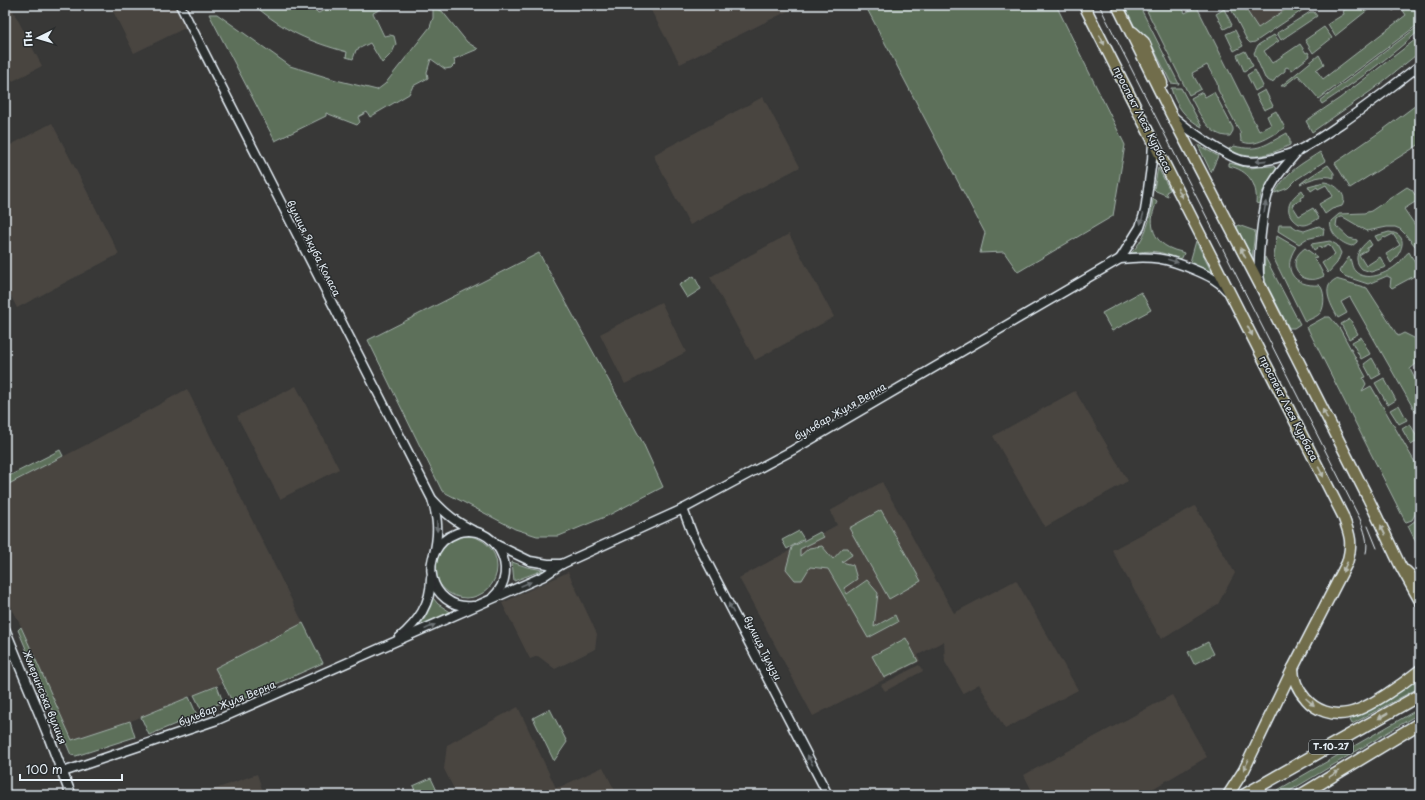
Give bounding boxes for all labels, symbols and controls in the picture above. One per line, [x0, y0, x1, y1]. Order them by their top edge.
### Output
north arrow [18, 18, 58, 58]
text: Пн [18, 30, 37, 48]
one-way arrow [1099, 34, 1105, 46]
street label: проспект Леся Курбаса [1109, 63, 1177, 175]
one-way arrow [1255, 157, 1267, 164]
one-way arrow [1177, 187, 1183, 199]
street label: вулиця Якуба Коласа [283, 197, 345, 299]
one-way arrow [1262, 201, 1268, 213]
one-way arrow [1139, 214, 1145, 226]
one-way arrow [1240, 247, 1246, 258]
one-way arrow [1167, 258, 1179, 264]
one-way arrow [1247, 325, 1253, 337]
street label: проспект Леся Курбаса [1255, 352, 1323, 464]
street label: бульвар Жуля Верна [791, 378, 889, 443]
one-way arrow [1322, 408, 1328, 420]
one-way arrow [1318, 467, 1324, 478]
one-way arrow [434, 520, 440, 533]
one-way arrow [1380, 524, 1386, 536]
one-way arrow [1342, 561, 1348, 572]
one-way arrow [520, 580, 532, 587]
one-way arrow [728, 602, 734, 614]
street label: вулиця Тулузи [741, 613, 786, 683]
one-way arrow [424, 624, 435, 630]
street label: Жмеринська вулиця [20, 647, 71, 746]
street label: бульвар Жуля Верна [176, 676, 278, 729]
one-way arrow [1305, 697, 1315, 707]
one-way arrow [1377, 713, 1389, 720]
road number: Т-10-27 [1309, 740, 1353, 754]
one-way arrow [807, 755, 814, 766]
scale bar [20, 756, 122, 782]
one-way arrow [1243, 759, 1249, 771]
text: 100 m [26, 760, 63, 778]
one-way arrow [1328, 771, 1340, 778]

